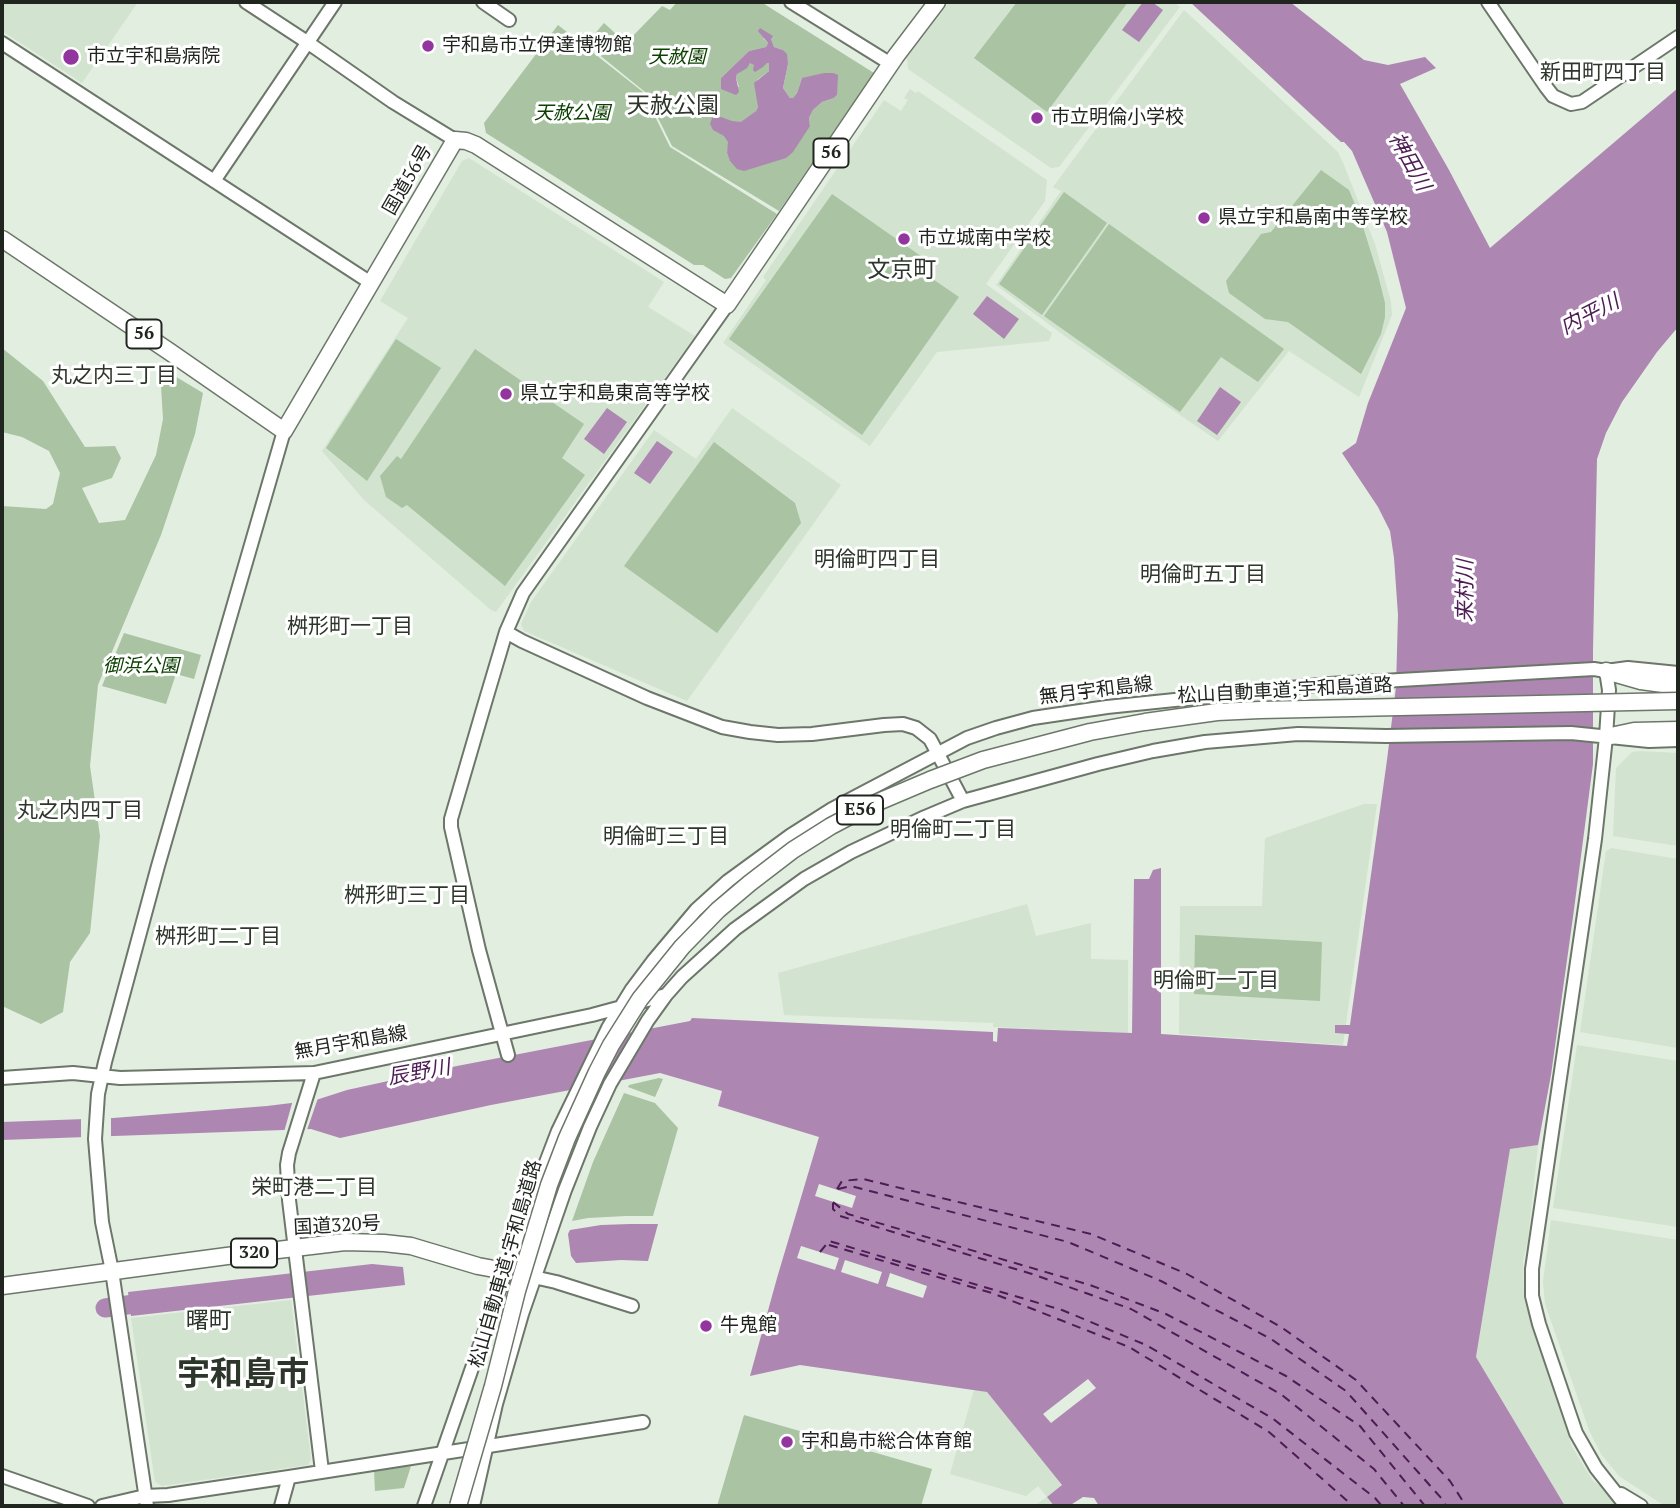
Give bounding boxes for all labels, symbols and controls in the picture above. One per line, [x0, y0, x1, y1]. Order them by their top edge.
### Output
place label: 宇和島市立伊達博物館 [442, 35, 632, 57]
marker: 宇和島市立伊達博物館 [420, 38, 436, 54]
place label: 市立宇和島病院 [87, 46, 220, 68]
marker: 市立宇和島病院 [61, 47, 81, 67]
park label: 天赦園 [649, 47, 705, 69]
district label: 新田町四丁目 [1540, 60, 1666, 86]
district label: 天赦公園 [627, 92, 719, 120]
park label: 天赦公園 [534, 103, 610, 125]
place label: 市立明倫小学校 [1051, 107, 1184, 129]
marker: 市立明倫小学校 [1029, 110, 1045, 126]
water label: 神田川 [1383, 128, 1435, 196]
road number: 56 [814, 138, 848, 168]
street label: 国道56号 [379, 141, 437, 219]
place label: 県立宇和島南中等学校 [1218, 207, 1408, 229]
marker: 県立宇和島南中等学校 [1196, 210, 1212, 226]
place label: 市立城南中学校 [918, 228, 1051, 250]
marker: 市立城南中学校 [896, 231, 912, 247]
district label: 文京町 [868, 256, 936, 284]
water label: 内平川 [1556, 289, 1624, 341]
road number: 56 [127, 320, 162, 348]
district label: 丸之内三丁目 [51, 363, 177, 389]
place label: 県立宇和島東高等学校 [520, 383, 710, 405]
marker: 県立宇和島東高等学校 [498, 386, 514, 402]
district label: 明倫町四丁目 [814, 547, 940, 573]
water label: 来村川 [1453, 560, 1479, 622]
district label: 明倫町五丁目 [1140, 562, 1266, 588]
district label: 桝形町一丁目 [287, 614, 413, 640]
park label: 御浜公園 [103, 656, 179, 678]
street label: 無月宇和島線 [1038, 673, 1154, 709]
street label: 松山自動車道;宇和島道路 [1177, 674, 1393, 708]
road number: E56 [837, 796, 883, 824]
district label: 丸之内四丁目 [17, 798, 143, 824]
district label: 明倫町二丁目 [890, 817, 1016, 843]
district label: 明倫町三丁目 [603, 824, 729, 850]
district label: 桝形町三丁目 [344, 883, 470, 909]
district label: 桝形町二丁目 [155, 924, 281, 950]
district label: 明倫町一丁目 [1153, 968, 1279, 994]
street label: 無月宇和島線 [293, 1022, 409, 1064]
water label: 辰野川 [386, 1055, 452, 1091]
street label: 松山自動車道;宇和島道路 [465, 1157, 547, 1371]
district label: 栄町港二丁目 [251, 1175, 377, 1201]
street label: 国道320号 [293, 1212, 381, 1240]
road number: 320 [231, 1238, 277, 1268]
district label: 曙町 [186, 1307, 232, 1335]
place label: 牛鬼館 [720, 1315, 777, 1337]
marker: 牛鬼館 [698, 1318, 714, 1334]
district label: 宇和島市 [177, 1356, 309, 1396]
place label: 宇和島市総合体育館 [801, 1431, 972, 1453]
marker: 宇和島市総合体育館 [779, 1434, 795, 1450]

